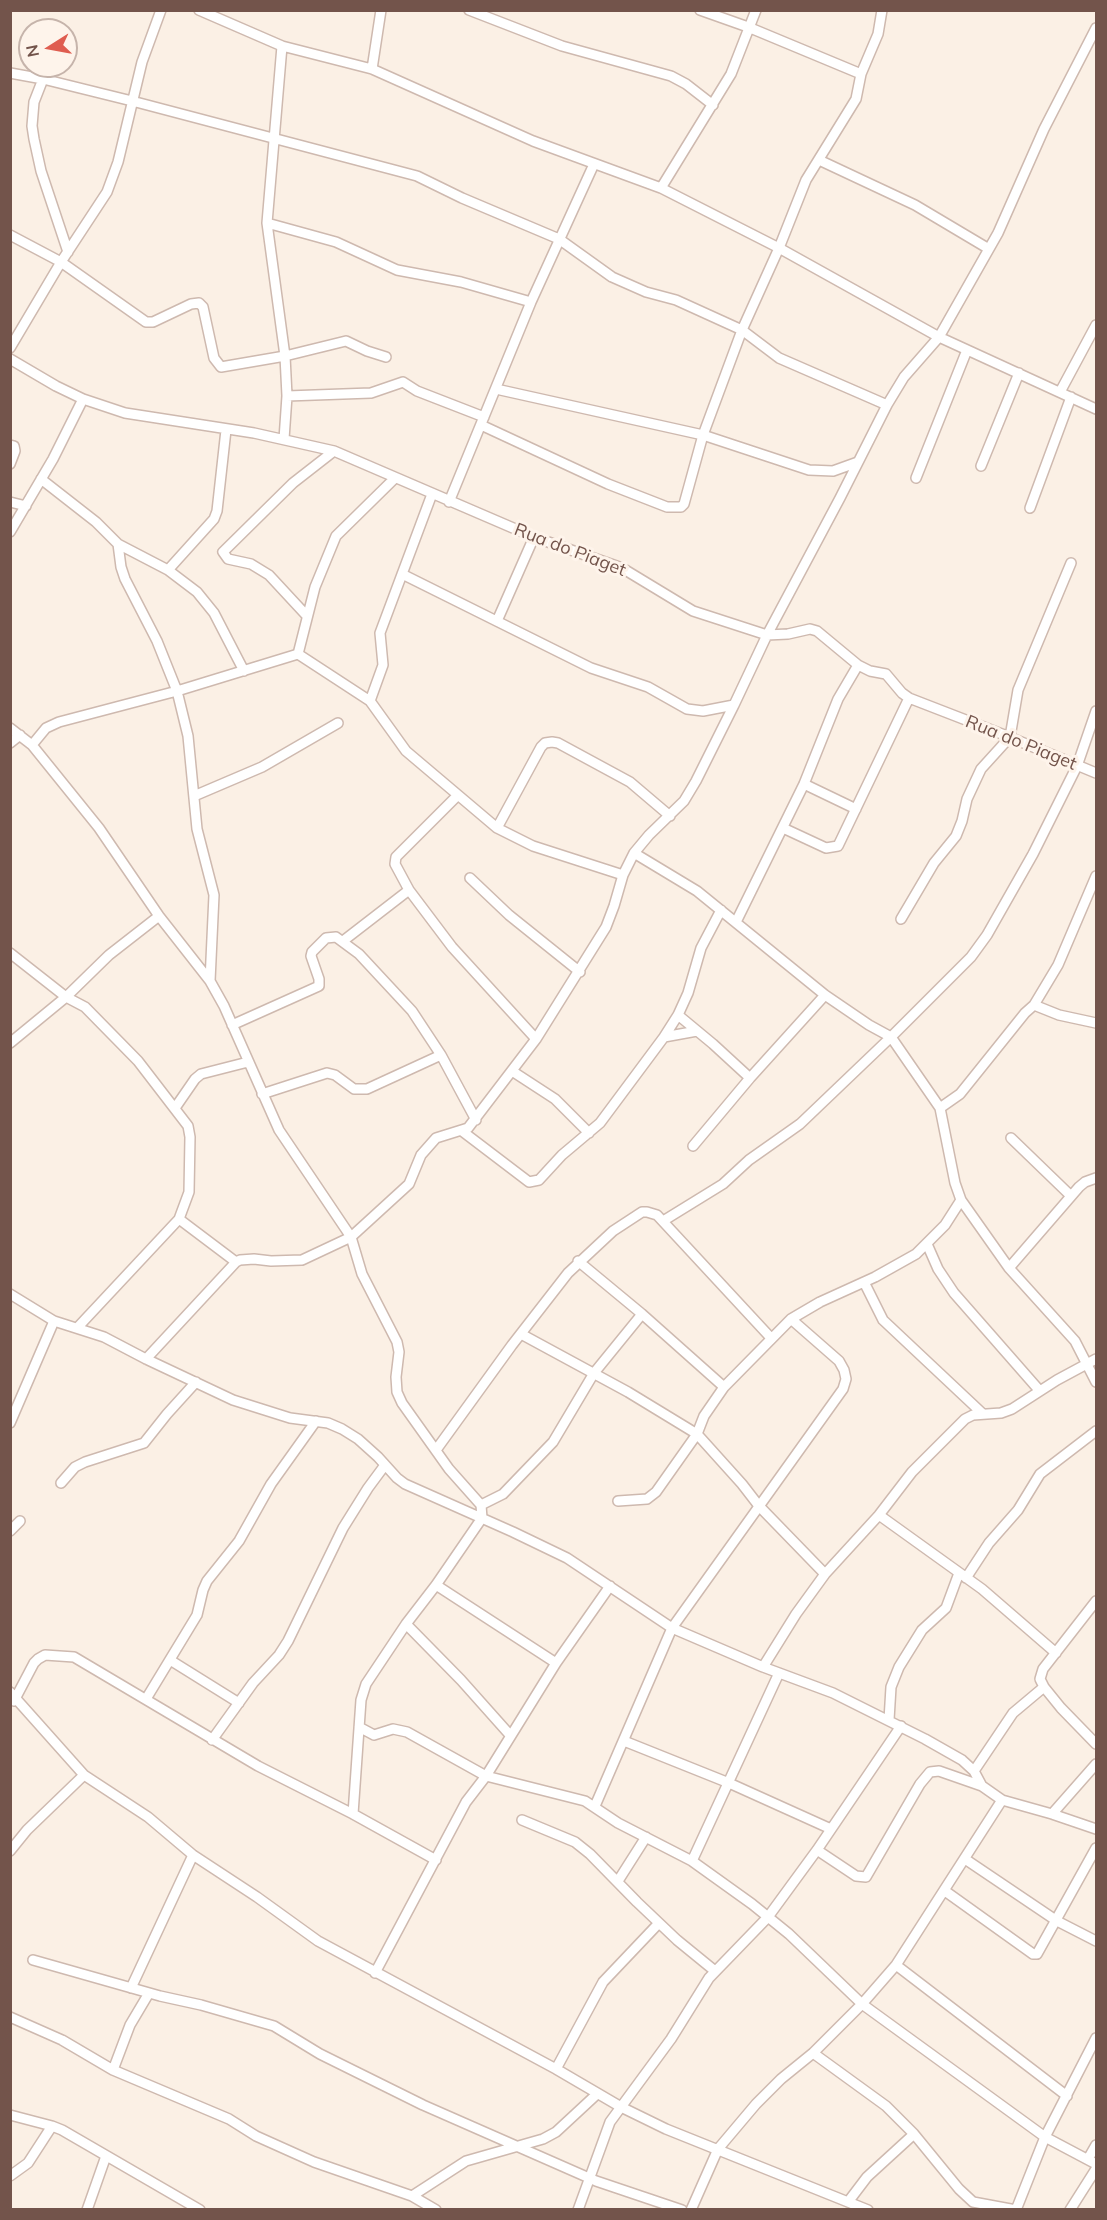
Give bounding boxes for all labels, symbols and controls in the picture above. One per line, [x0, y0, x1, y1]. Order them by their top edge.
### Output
north arrow [18, 18, 78, 78]
text: N [21, 43, 43, 59]
street label: Rua do Piaget [511, 519, 629, 581]
street label: Rua do Piaget [962, 711, 1080, 775]

